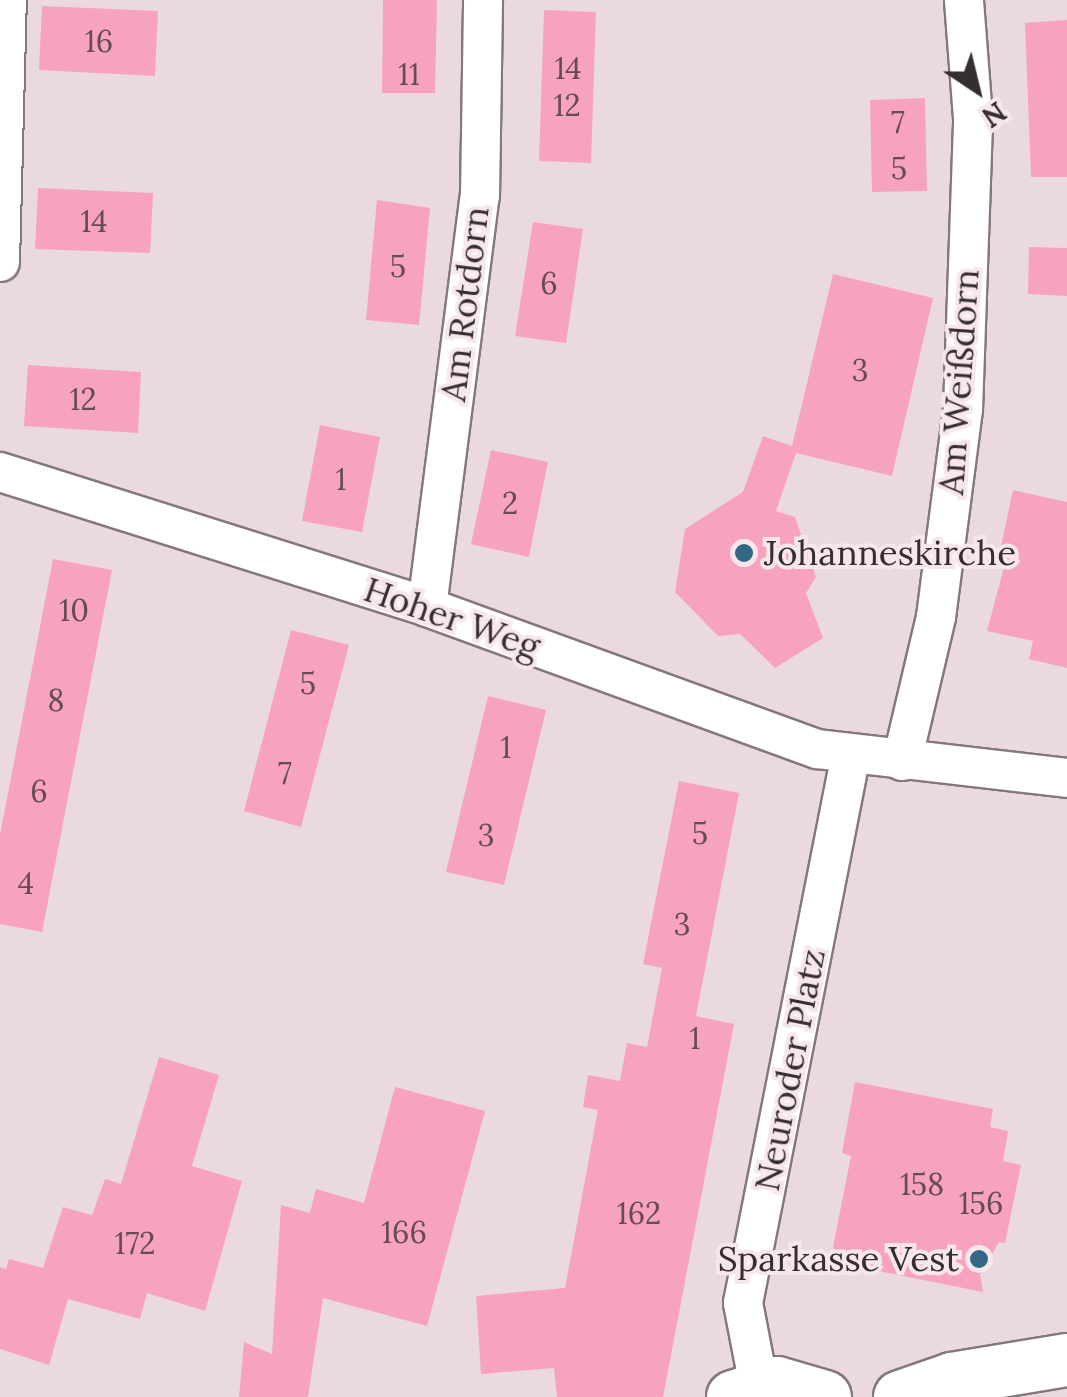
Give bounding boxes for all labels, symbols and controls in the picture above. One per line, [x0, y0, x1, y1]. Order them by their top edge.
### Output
house number: 16 [85, 23, 113, 59]
north arrow [927, 40, 1027, 140]
house number: 14 [554, 50, 582, 86]
house number: 11 [398, 56, 420, 92]
house number: 12 [553, 87, 581, 123]
text: N [975, 94, 1013, 136]
house number: 7 [891, 104, 905, 140]
house number: 5 [891, 150, 907, 186]
house number: 14 [80, 203, 108, 239]
street label: Am Rotdorn [432, 204, 498, 404]
house number: 5 [390, 248, 406, 284]
house number: 6 [540, 265, 558, 301]
street label: Am Weißdorn [930, 268, 988, 496]
house number: 3 [852, 352, 868, 388]
house number: 12 [69, 381, 97, 417]
house number: 1 [336, 461, 346, 497]
house number: 2 [502, 485, 518, 521]
place label: Johanneskirche [764, 532, 1016, 574]
marker: Johanneskirche [733, 542, 755, 564]
street label: Hoher Weg [359, 568, 545, 668]
house number: 10 [59, 592, 89, 628]
house number: 5 [300, 665, 316, 701]
house number: 8 [48, 682, 64, 718]
house number: 1 [501, 729, 511, 765]
house number: 7 [278, 755, 292, 791]
house number: 6 [30, 773, 48, 809]
house number: 5 [692, 815, 708, 851]
house number: 3 [478, 817, 494, 853]
house number: 4 [18, 865, 34, 901]
house number: 3 [674, 906, 690, 942]
street label: Neuroder Platz [746, 945, 834, 1195]
house number: 1 [690, 1020, 700, 1056]
house number: 158 [900, 1166, 944, 1202]
house number: 156 [959, 1185, 1003, 1221]
house number: 162 [617, 1195, 661, 1231]
house number: 166 [381, 1214, 427, 1250]
house number: 172 [115, 1225, 155, 1261]
place label: Sparkasse Vest [718, 1238, 959, 1280]
marker: Sparkasse Vest [968, 1248, 990, 1270]

